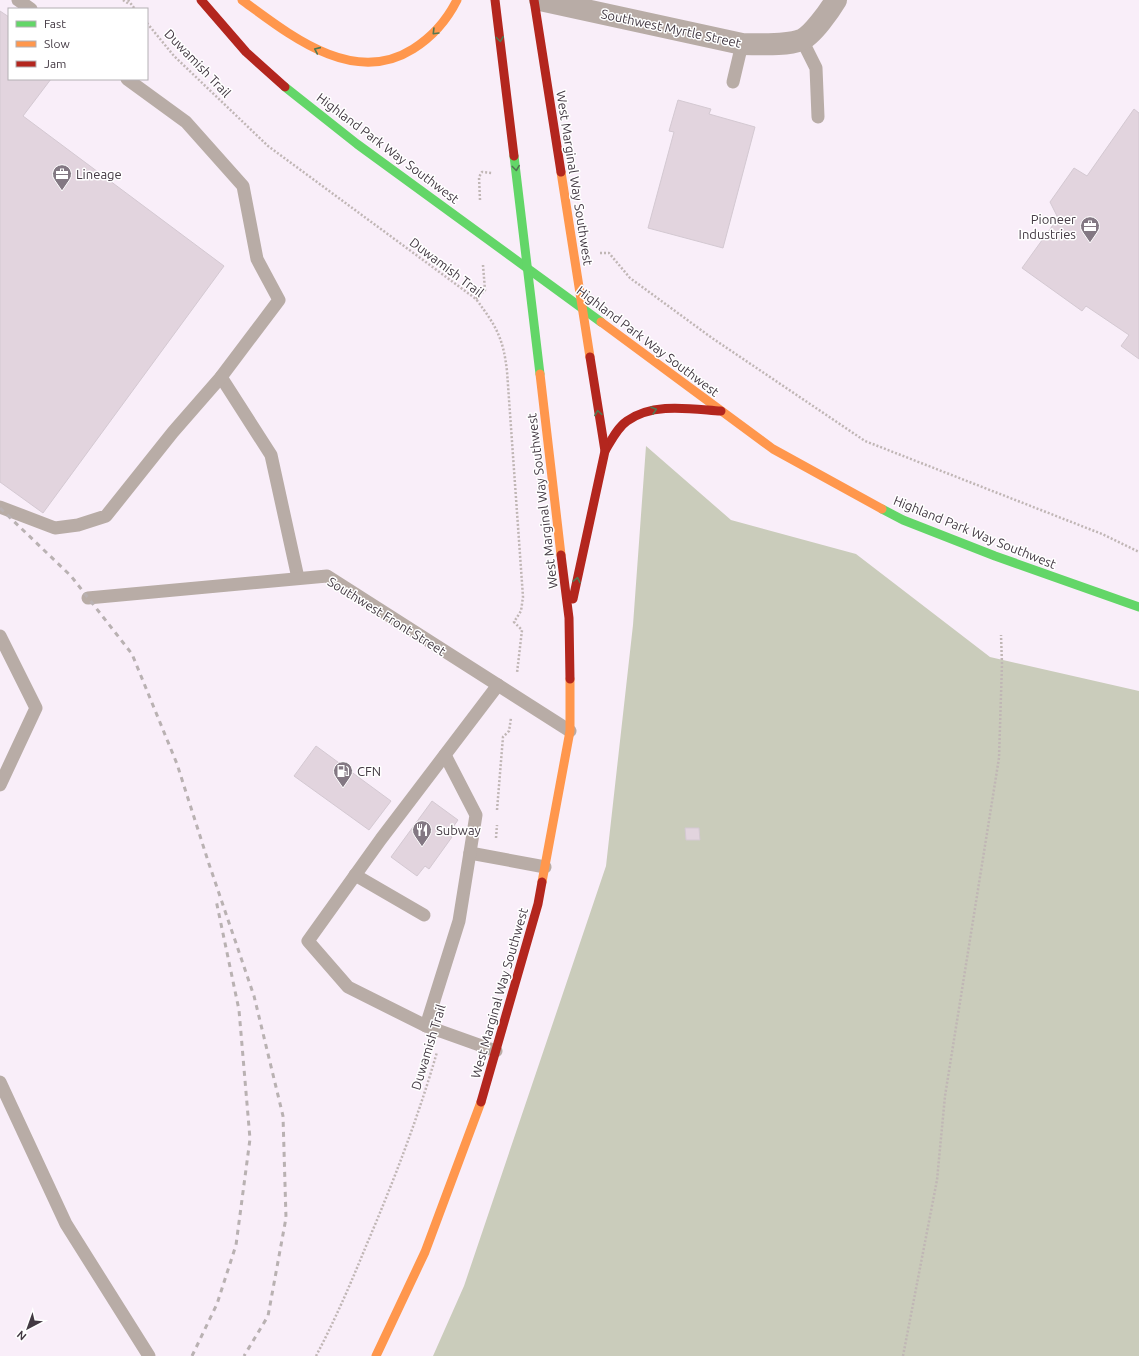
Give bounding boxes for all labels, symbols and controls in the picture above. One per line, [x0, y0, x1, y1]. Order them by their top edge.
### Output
street label: Southwest Myrtle Street [600, 6, 742, 50]
legend [8, 8, 148, 80]
text: Fast [44, 17, 66, 30]
street label: Duwamish Trail [162, 26, 234, 100]
one-way arrow [432, 27, 439, 35]
one-way arrow [495, 36, 504, 42]
text: Slow [44, 37, 70, 50]
one-way arrow [313, 46, 320, 54]
text: Jam [44, 57, 66, 70]
street label: Highland Park Way Southwest [314, 90, 462, 206]
street label: West Marginal Way Southwest [554, 90, 596, 266]
office icon: Lineage [51, 163, 73, 191]
one-way arrow [511, 165, 520, 171]
place label: Lineage [76, 167, 122, 181]
place label: Pioneer Industries [1019, 212, 1076, 241]
office icon: Pioneer Industries [1079, 215, 1101, 243]
street label: Duwamish Trail [407, 235, 487, 300]
street label: Highland Park Way Southwest [574, 283, 722, 399]
one-way arrow [650, 406, 657, 415]
one-way arrow [595, 410, 603, 416]
street label: West Marginal Way Southwest [524, 412, 560, 590]
street label: Highland Park Way Southwest [892, 493, 1058, 571]
street label: Southwest Front Street [326, 574, 448, 658]
one-way arrow [573, 577, 581, 583]
fuel station icon: CFN [332, 760, 354, 788]
place label: CFN [357, 764, 381, 778]
restaurant icon: Subway [411, 819, 433, 847]
place label: Subway [436, 823, 481, 837]
street label: West Marginal Way Southwest [468, 906, 530, 1080]
street label: Duwamish Trail [408, 1002, 448, 1091]
north arrow [8, 1308, 48, 1348]
text: N [14, 1328, 28, 1343]

